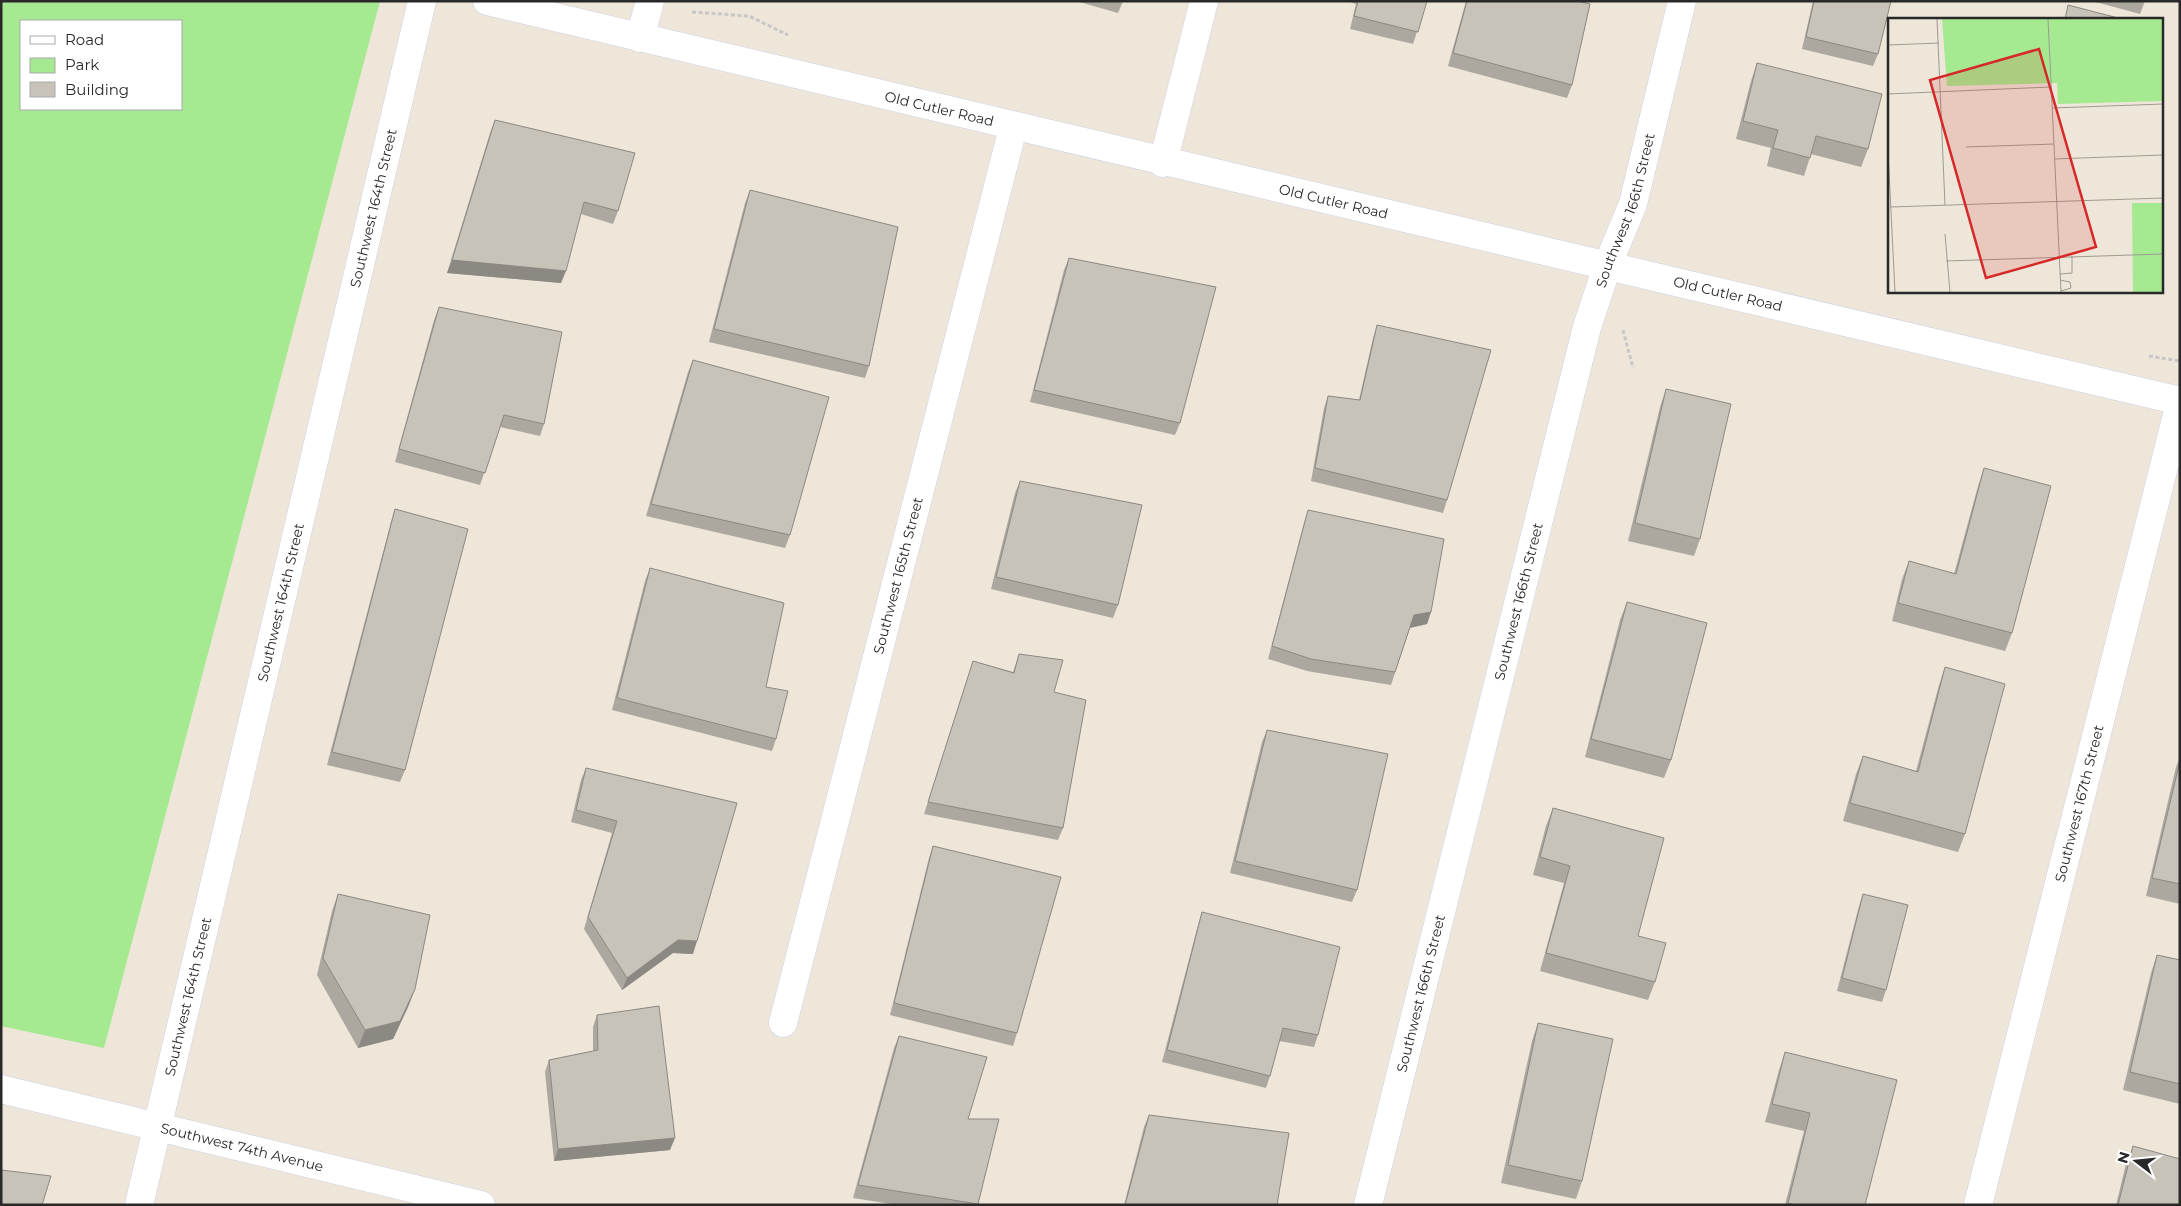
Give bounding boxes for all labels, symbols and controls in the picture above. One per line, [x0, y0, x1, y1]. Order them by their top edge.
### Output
inset map [1888, 18, 2164, 292]
legend [20, 20, 182, 110]
text: Road [65, 30, 104, 49]
text: Park [65, 55, 99, 74]
text: Building [65, 80, 129, 99]
street label: Old Cutler Road [883, 87, 996, 130]
street label: Southwest 164th Street [346, 127, 401, 289]
street label: Southwest 166th Street [1592, 131, 1659, 290]
street label: Old Cutler Road [1277, 180, 1390, 223]
street label: Old Cutler Road [1671, 272, 1784, 315]
street label: Southwest 165th Street [869, 495, 927, 656]
street label: Southwest 166th Street [1490, 520, 1547, 682]
street label: Southwest 164th Street [253, 521, 308, 684]
street label: Southwest 167th Street [2051, 723, 2108, 884]
street label: Southwest 166th Street [1392, 912, 1449, 1074]
street label: Southwest 164th Street [161, 915, 215, 1078]
street label: Southwest 74th Avenue [159, 1119, 325, 1176]
north arrow [2111, 1136, 2161, 1186]
text: N [2113, 1149, 2134, 1165]

